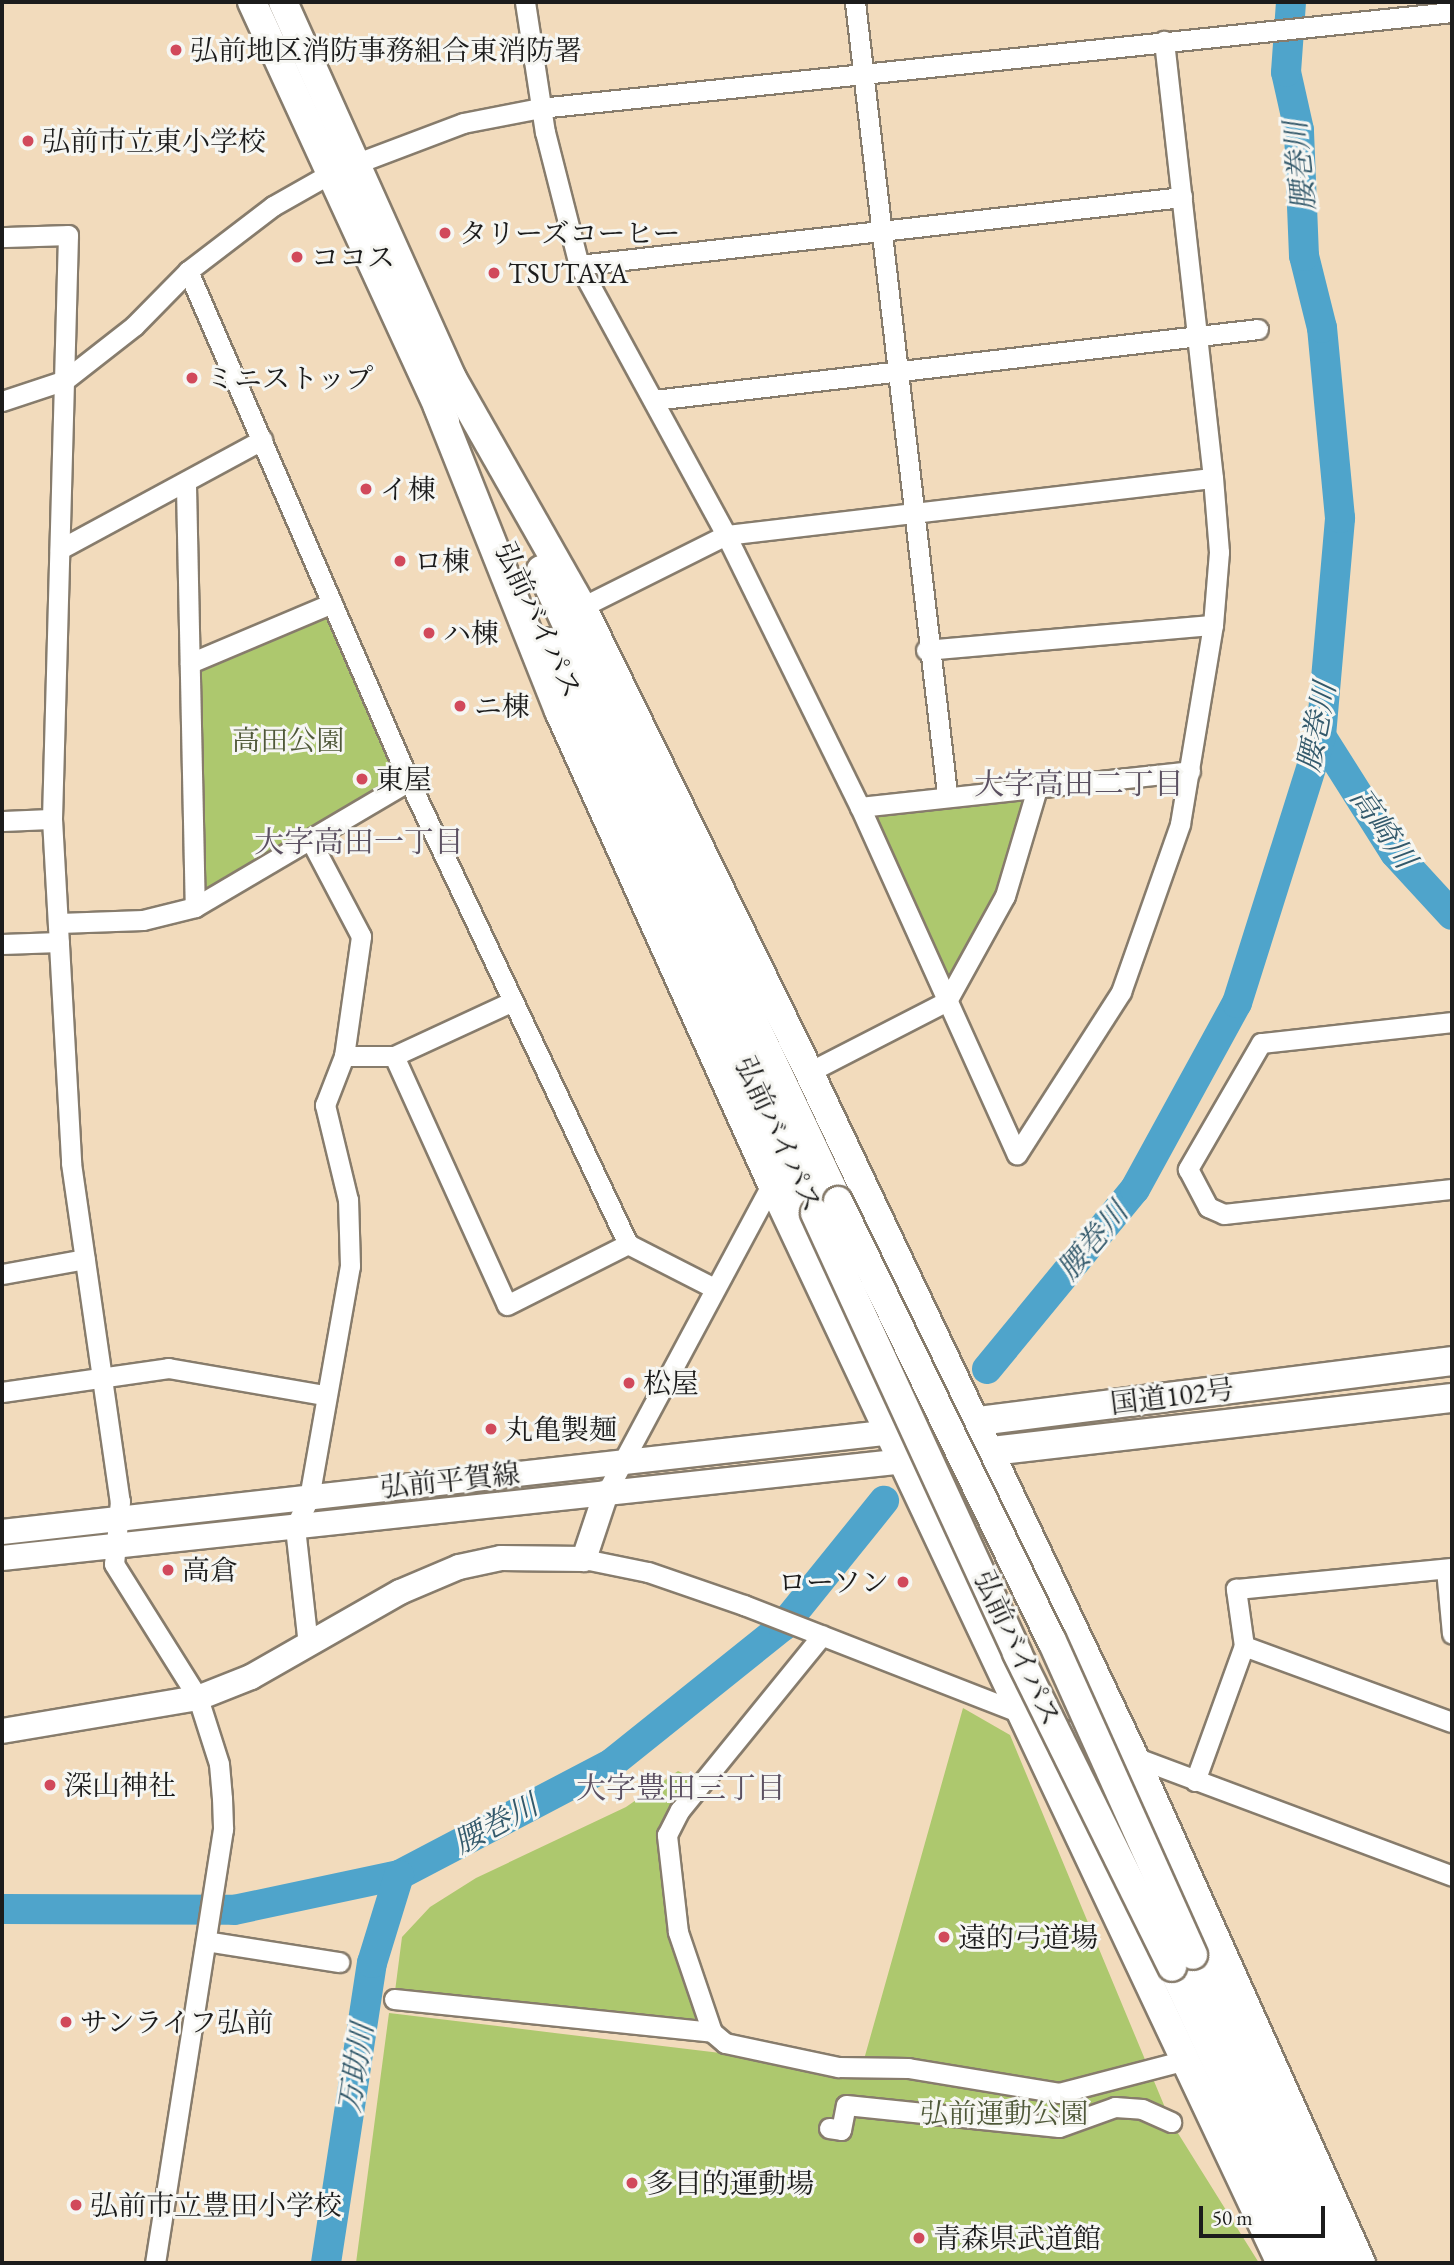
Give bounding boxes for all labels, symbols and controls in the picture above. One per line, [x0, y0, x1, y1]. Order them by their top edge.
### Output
place label: 弘前地区消防事務組合東消防署 [190, 33, 582, 67]
marker: 弘前地区消防事務組合東消防署 [168, 42, 184, 58]
water label: 腰巻川 [1277, 119, 1323, 213]
place label: 弘前市立東小学校 [42, 124, 266, 158]
marker: 弘前市立東小学校 [20, 133, 36, 149]
place label: タリーズコーヒー [459, 216, 682, 250]
marker: タリーズコーヒー [437, 225, 453, 241]
place label: ココス [311, 240, 395, 274]
marker: ココス [289, 249, 305, 265]
place label: TSUTAYA [508, 256, 628, 290]
marker: TSUTAYA [486, 265, 502, 281]
place label: ミニストップ [206, 361, 374, 395]
marker: ミニストップ [184, 370, 200, 386]
place label: イ棟 [380, 472, 436, 506]
marker: イ棟 [358, 481, 374, 497]
street label: 弘前バイパス [488, 537, 590, 703]
place label: ロ棟 [414, 544, 470, 578]
marker: ロ棟 [392, 553, 408, 569]
place label: ハ棟 [443, 616, 499, 650]
marker: ハ棟 [421, 625, 437, 641]
water label: 腰巻川 [1291, 679, 1343, 775]
place label: ニ棟 [474, 689, 530, 723]
marker: ニ棟 [452, 698, 468, 714]
park label: 高田公園 [232, 723, 344, 757]
place label: 東屋 [376, 762, 432, 796]
district label: 大字高田二丁目 [974, 766, 1184, 802]
marker: 東屋 [354, 771, 370, 787]
water label: 高崎川 [1342, 781, 1424, 875]
district label: 大字高田一丁目 [254, 824, 464, 860]
street label: 弘前バイパス [728, 1051, 830, 1217]
water label: 腰巻川 [1050, 1195, 1136, 1287]
place label: 松屋 [643, 1366, 699, 1400]
street label: 国道102号 [1108, 1372, 1236, 1420]
marker: 松屋 [621, 1375, 637, 1391]
place label: 丸亀製麺 [505, 1412, 617, 1446]
marker: 丸亀製麺 [483, 1421, 499, 1437]
street label: 弘前平賀線 [379, 1456, 521, 1504]
place label: 高倉 [182, 1553, 238, 1587]
marker: 高倉 [160, 1562, 176, 1578]
place label: ローソン [777, 1565, 889, 1599]
street label: 弘前バイパス [967, 1565, 1069, 1731]
marker: ローソン [895, 1574, 911, 1590]
place label: 深山神社 [64, 1768, 176, 1802]
district label: 大字豊田三丁目 [576, 1770, 786, 1806]
marker: 深山神社 [42, 1777, 58, 1793]
water label: 腰巻川 [448, 1787, 544, 1861]
place label: 遠的弓道場 [958, 1920, 1098, 1954]
marker: 遠的弓道場 [936, 1929, 952, 1945]
place label: サンライフ弘前 [80, 2005, 276, 2039]
marker: サンライフ弘前 [58, 2014, 74, 2030]
water label: 万助川 [331, 2021, 381, 2115]
park label: 弘前運動公園 [920, 2096, 1088, 2130]
place label: 多目的運動場 [646, 2166, 814, 2200]
marker: 多目的運動場 [624, 2175, 640, 2191]
place label: 弘前市立豊田小学校 [90, 2188, 342, 2222]
scale bar [1202, 2192, 1328, 2236]
marker: 弘前市立豊田小学校 [68, 2197, 84, 2213]
text: 50 m [1212, 2204, 1253, 2231]
place label: 青森県武道館 [933, 2221, 1101, 2255]
marker: 青森県武道館 [911, 2230, 927, 2246]

